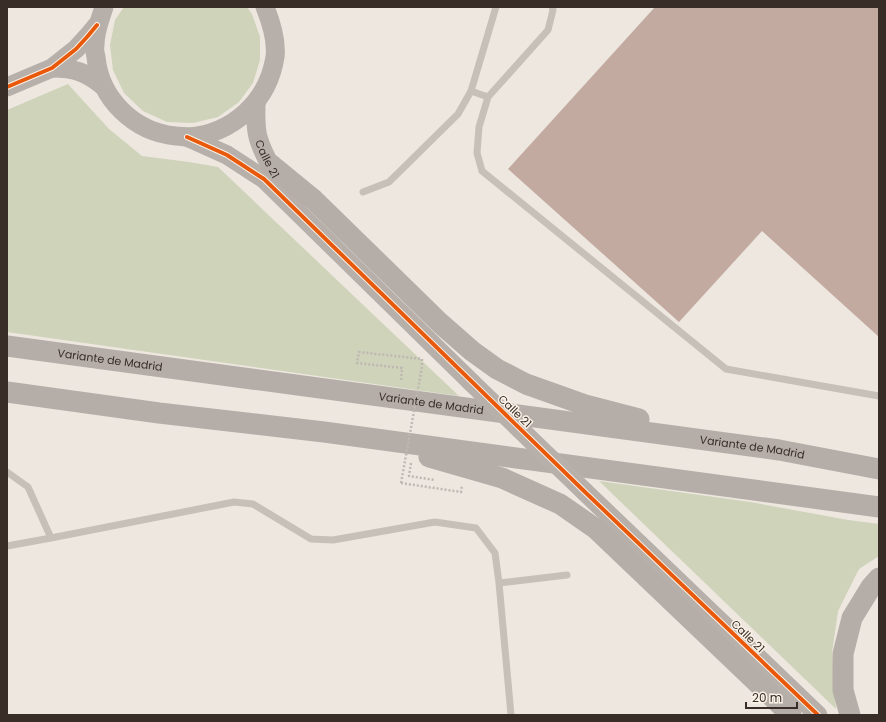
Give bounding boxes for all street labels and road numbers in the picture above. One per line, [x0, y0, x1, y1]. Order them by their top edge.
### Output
street label: Calle 21 [251, 138, 284, 181]
street label: Variante de Madrid [57, 345, 164, 375]
street label: Variante de Madrid [378, 388, 485, 418]
street label: Calle 21 [495, 391, 535, 431]
street label: Variante de Madrid [699, 431, 806, 463]
street label: Calle 21 [728, 616, 768, 656]

